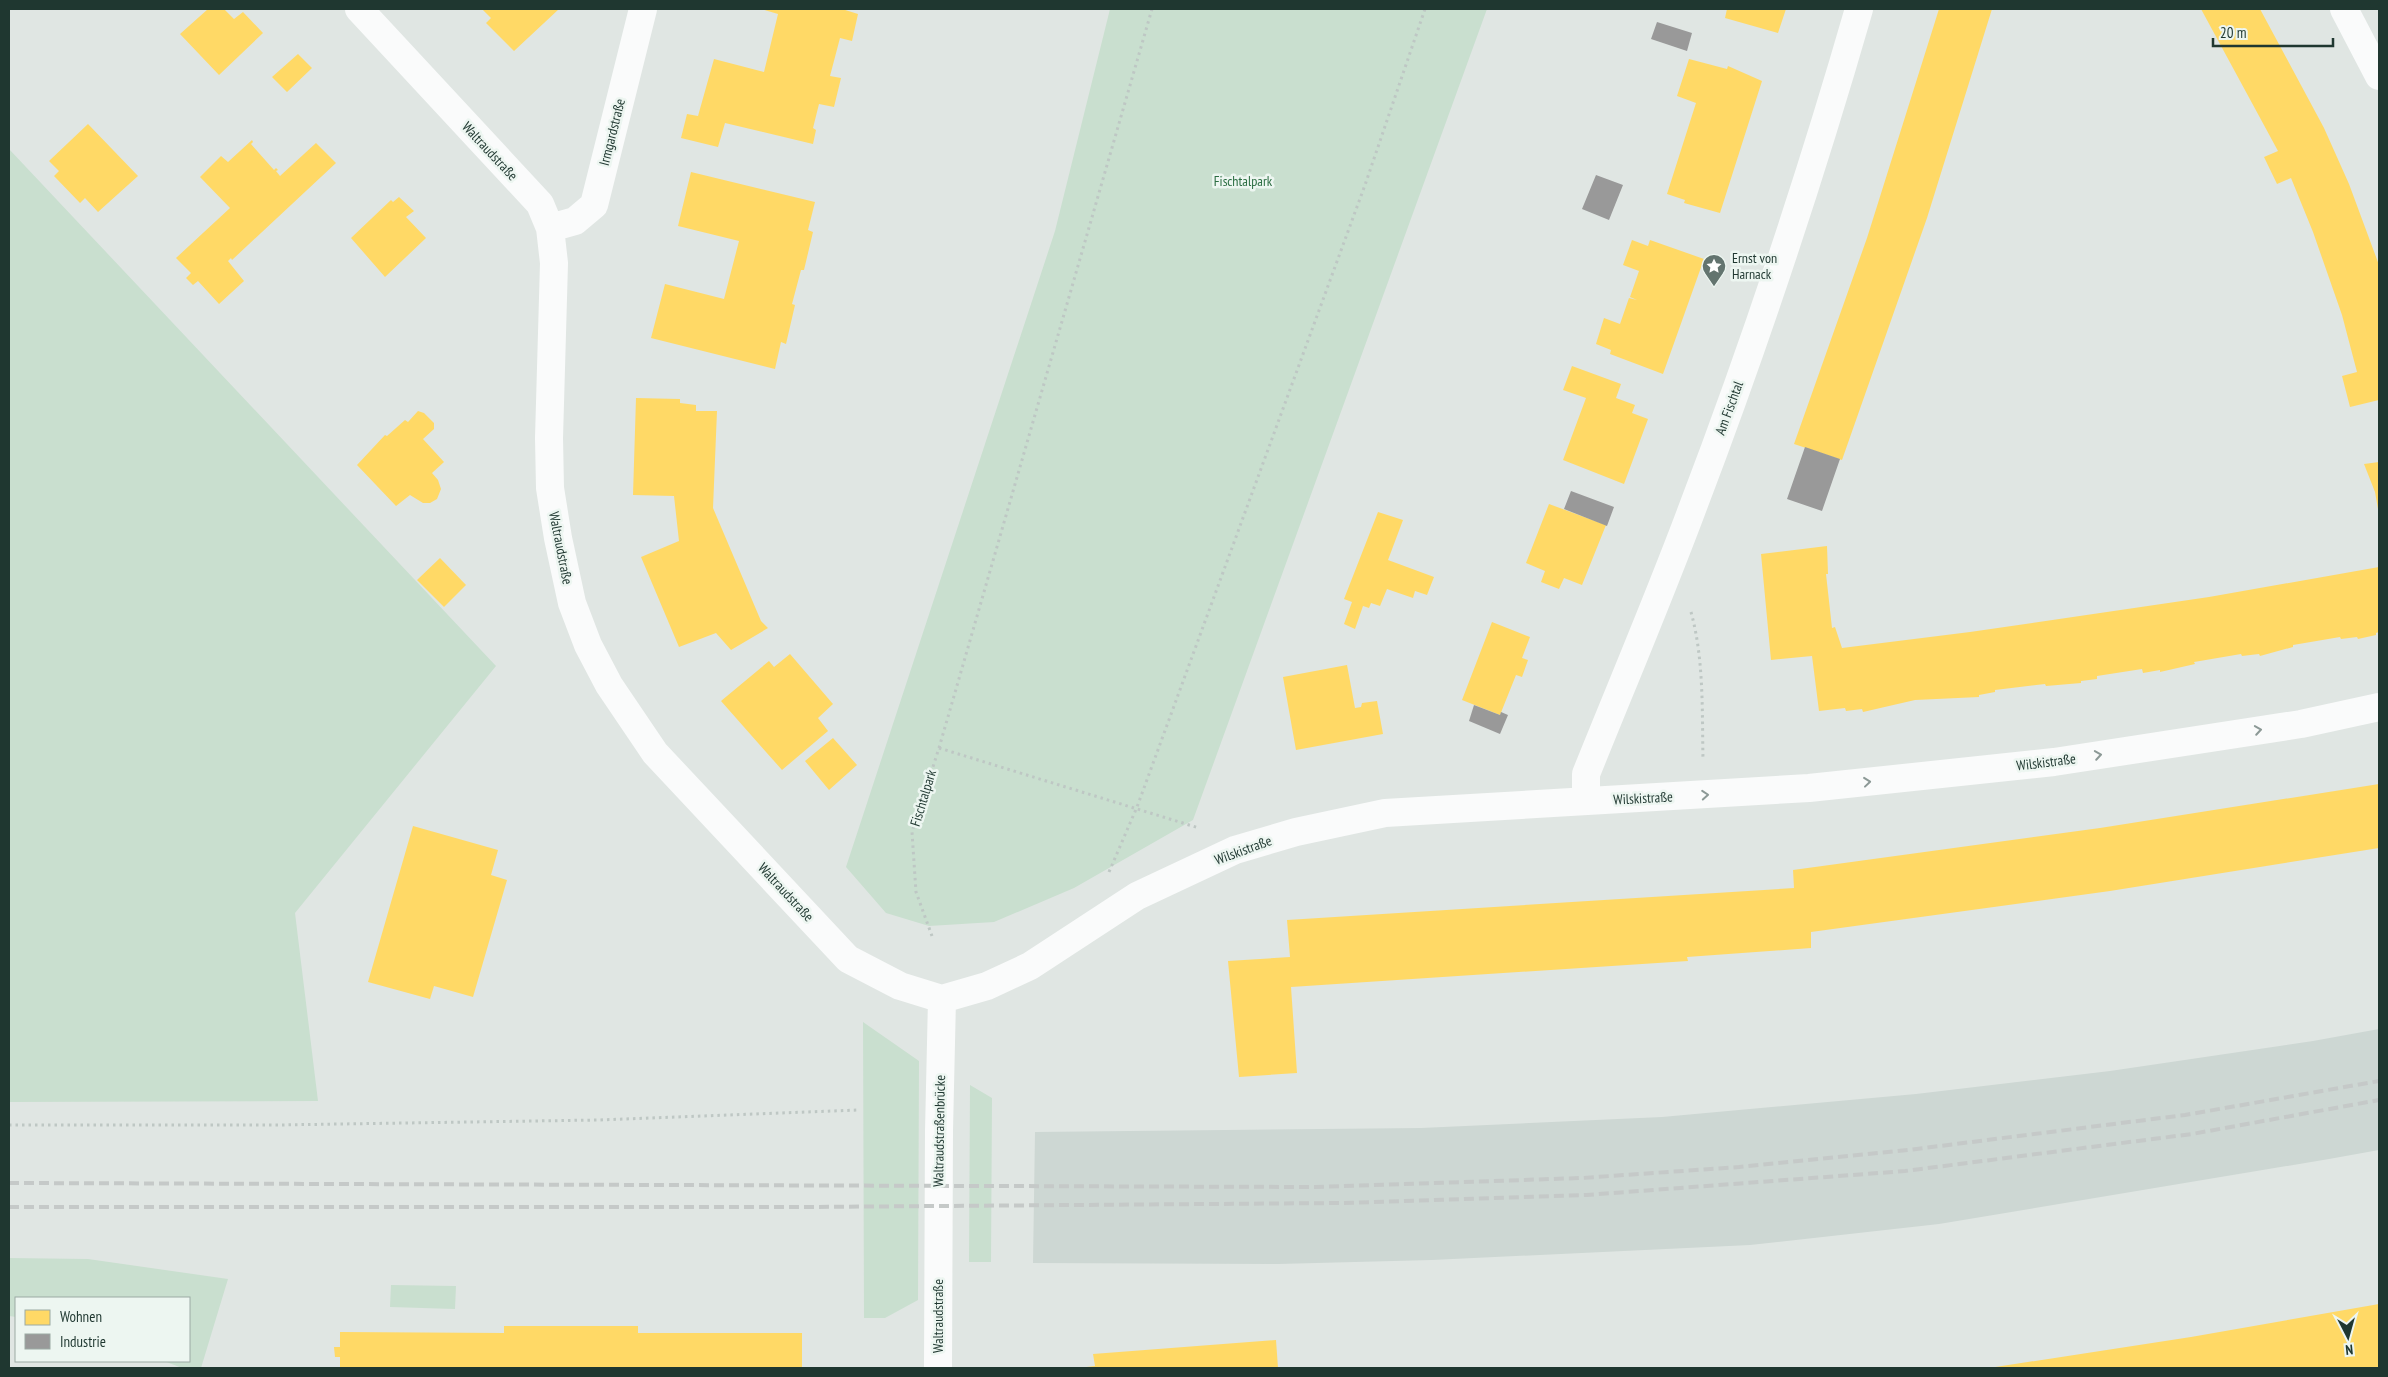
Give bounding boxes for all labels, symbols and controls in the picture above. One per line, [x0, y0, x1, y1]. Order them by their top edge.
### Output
scale bar [2213, 15, 2333, 47]
text: 20 m [2220, 23, 2246, 42]
street label: Irmgardstraße [595, 96, 629, 167]
street label: Waltraudstraße [458, 118, 522, 184]
park label: Fischtalpark [1214, 172, 1273, 190]
place label: Ernst von Harnack [1732, 249, 1777, 283]
place icon: Ernst von Harnack [1701, 253, 1727, 287]
street label: Am Fischtal [1711, 378, 1747, 437]
street label: Waltraudstraße [545, 510, 577, 586]
one-way arrow [2255, 725, 2263, 736]
street label: Wilskistraße [2015, 749, 2077, 775]
one-way arrow [2094, 750, 2102, 761]
street label: Fischtalpark [906, 767, 940, 829]
one-way arrow [1863, 777, 1871, 788]
street label: Wilskistraße [1613, 787, 1673, 809]
one-way arrow [1701, 789, 1709, 800]
street label: Wilskistraße [1212, 831, 1274, 869]
street label: Waltraudstraße [754, 859, 818, 925]
street label: Waltraudstraßenbrücke [929, 1075, 949, 1187]
street label: Waltraudstraße [929, 1279, 947, 1353]
legend [15, 1297, 190, 1362]
text: Wohnen [60, 1307, 102, 1326]
north arrow [2323, 1312, 2373, 1362]
text: Industrie [60, 1332, 106, 1351]
text: N [2345, 1341, 2354, 1359]

